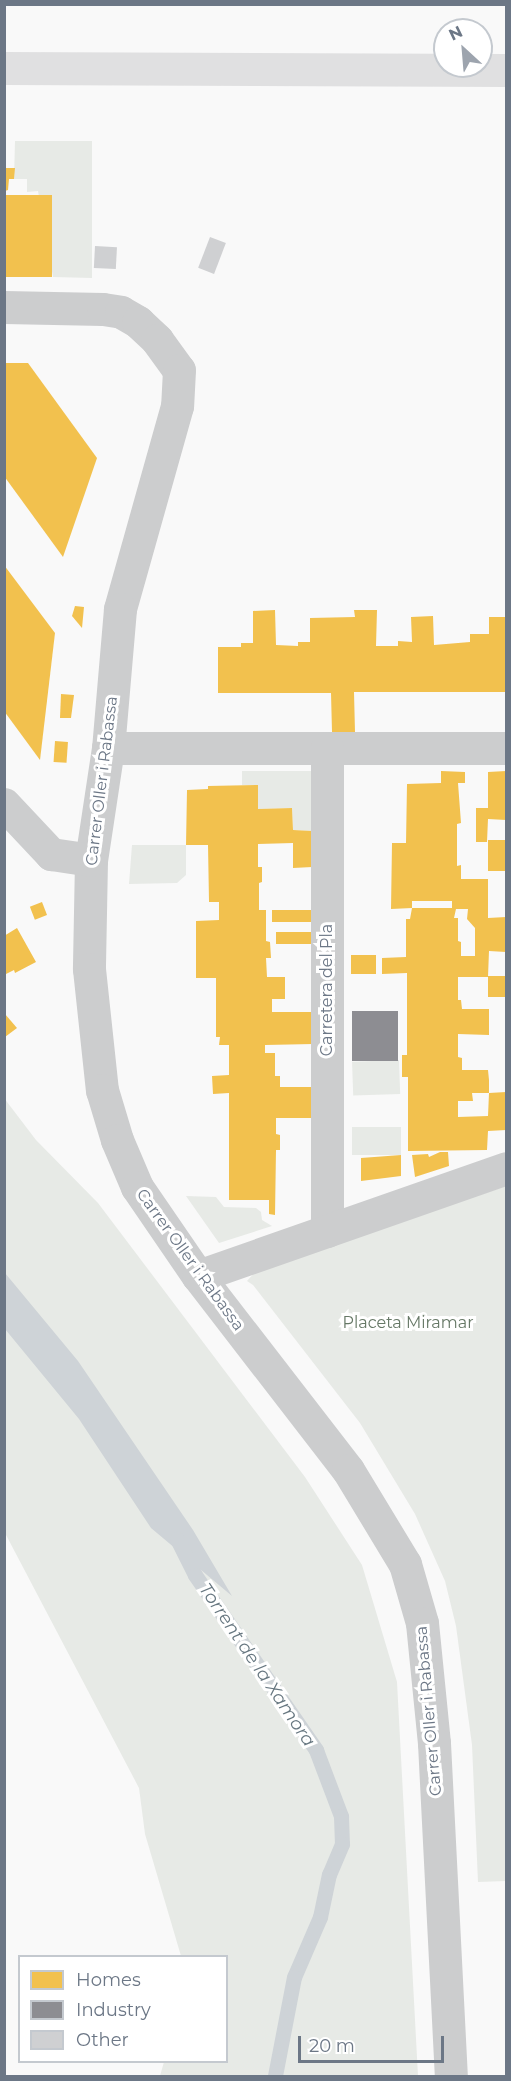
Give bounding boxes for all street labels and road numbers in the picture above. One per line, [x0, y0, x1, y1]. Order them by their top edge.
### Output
street label: Carrer Oller i Rabassa [82, 695, 122, 867]
street label: Carretera del Pla [317, 924, 337, 1056]
street label: Carrer Oller i Rabassa [132, 1185, 248, 1335]
street label: Carrer Oller i Rabassa [412, 1625, 446, 1797]

